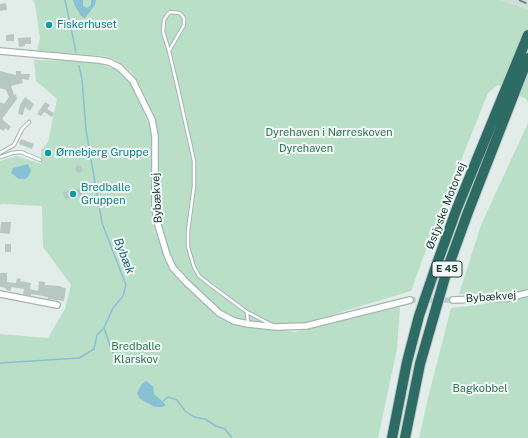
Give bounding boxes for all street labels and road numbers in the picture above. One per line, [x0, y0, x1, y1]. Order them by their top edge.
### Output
street label: Østjyske Motorvej [423, 161, 469, 251]
street label: Bybækvej [149, 172, 165, 224]
road number: E 45 [432, 261, 462, 277]
street label: Bybækvej [465, 289, 517, 305]

